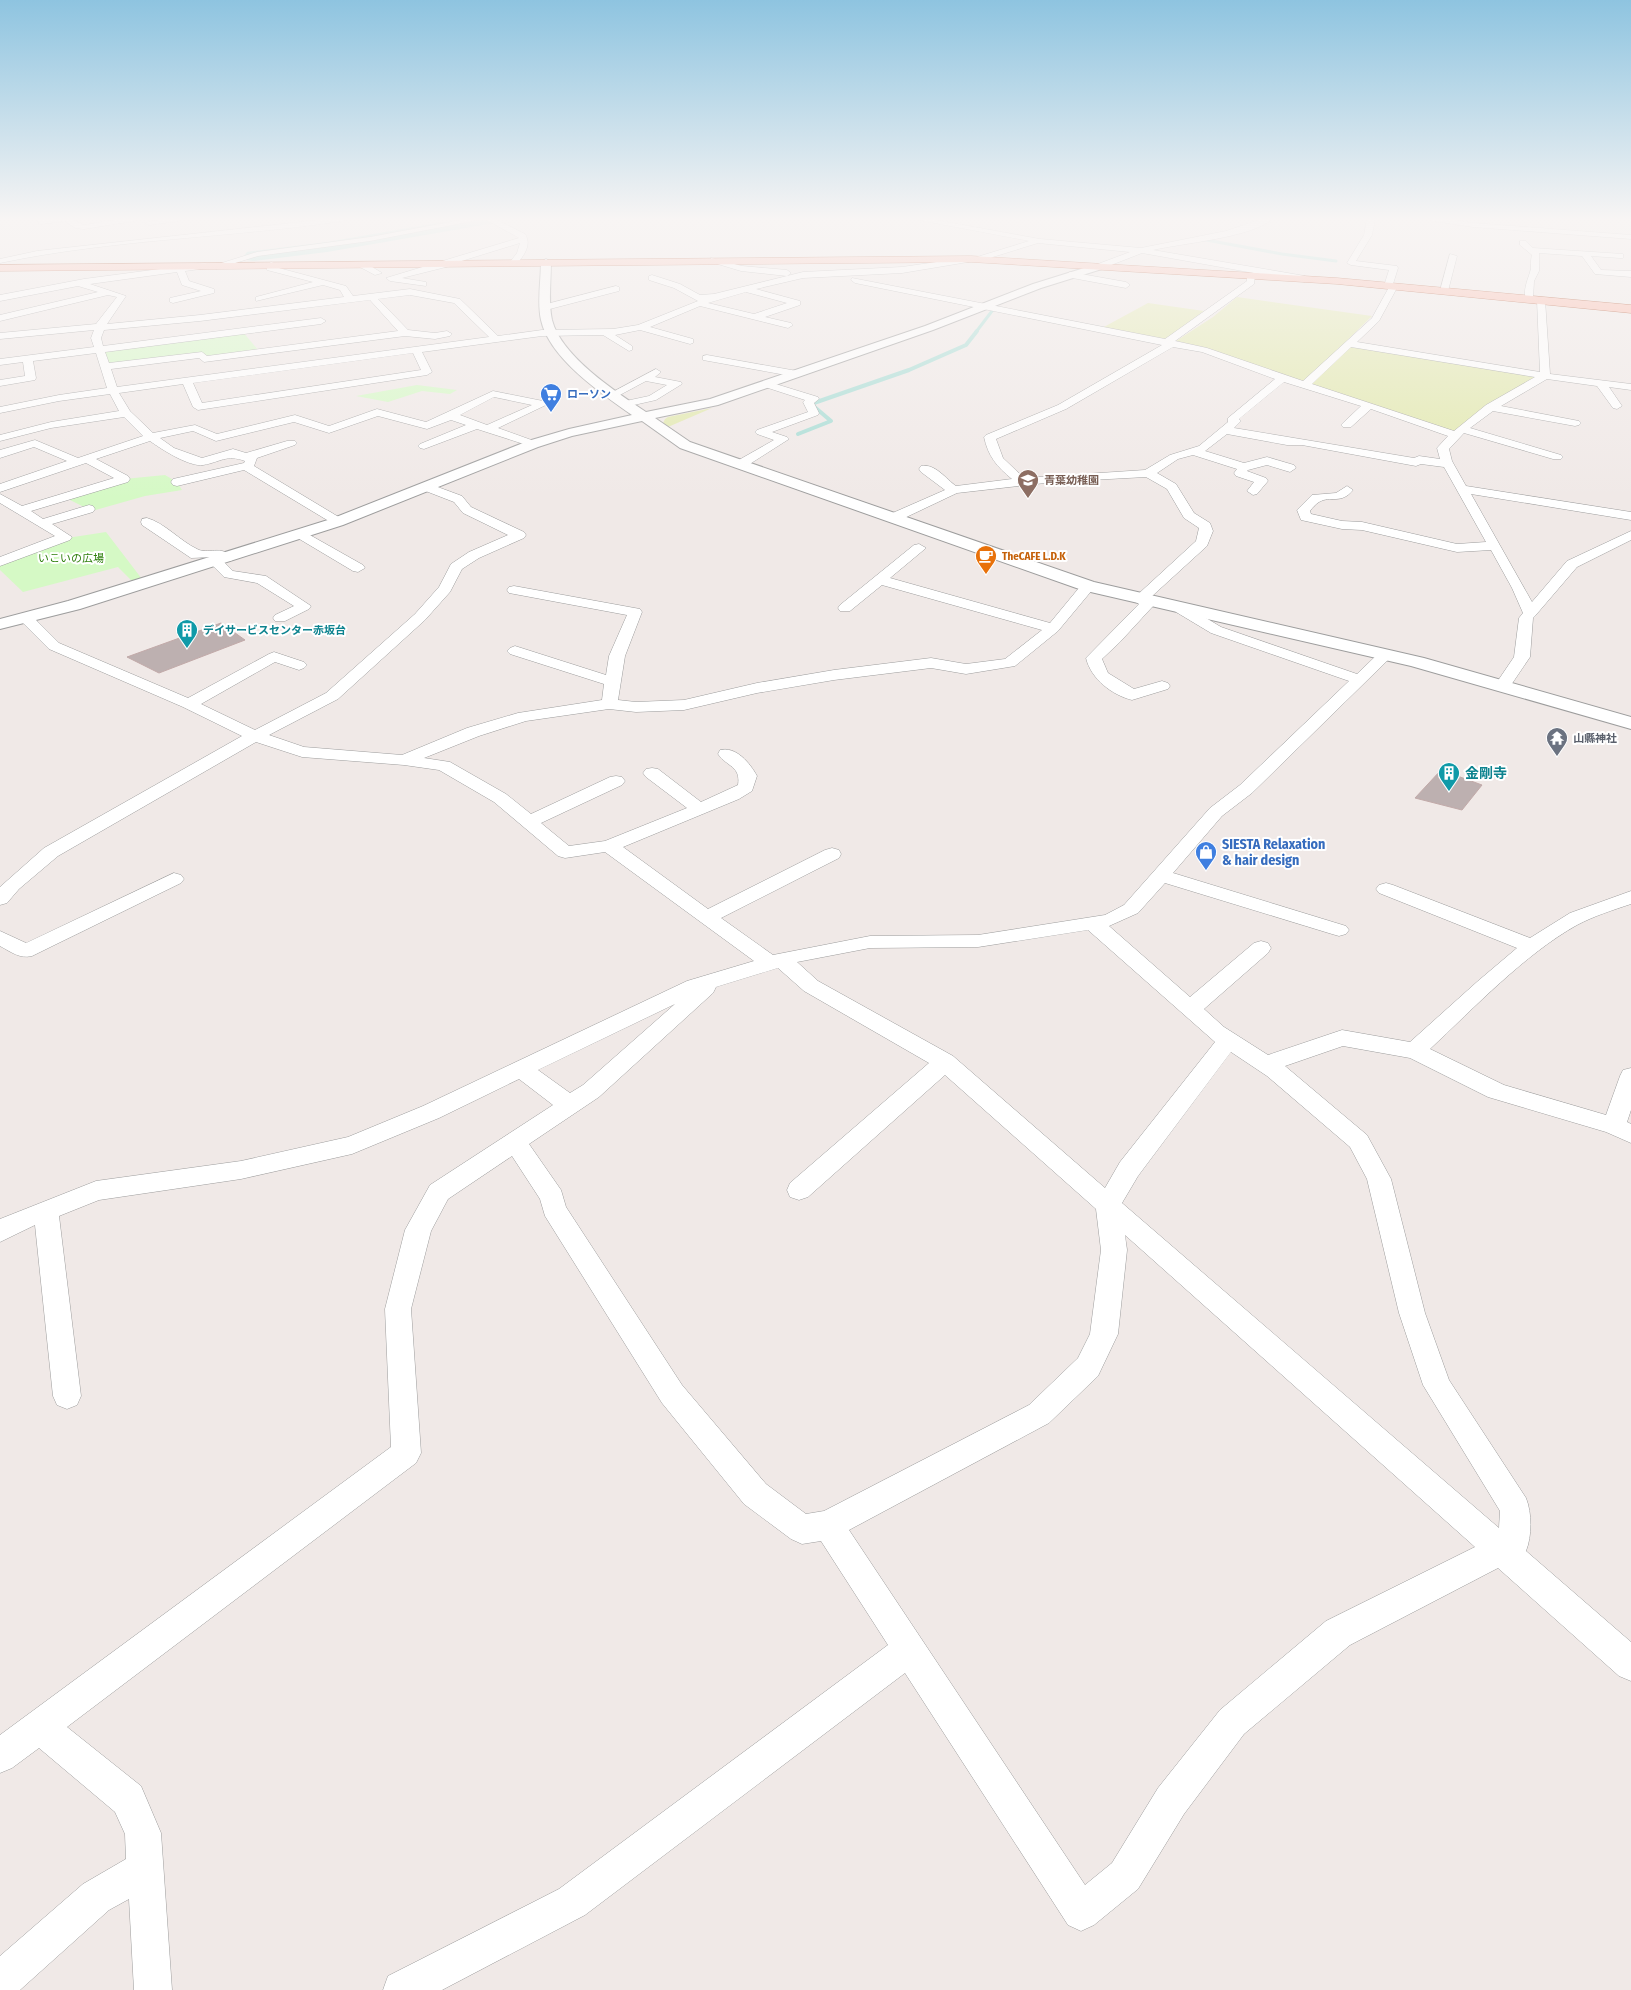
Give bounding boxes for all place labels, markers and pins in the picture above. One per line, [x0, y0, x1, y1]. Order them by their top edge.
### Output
supermarket icon: ローソン [539, 382, 563, 413]
place label: ローソン [567, 388, 611, 401]
school or university icon: 青葉幼稚園 [1016, 468, 1040, 499]
place label: 青葉幼稚園 [1044, 474, 1099, 487]
cafe icon: TheCAFE L.D.K [974, 544, 998, 575]
place label: TheCAFE L.D.K [1002, 550, 1066, 563]
building icon: デイサービスセンター赤坂台 [175, 618, 199, 649]
place label: デイサービスセンター赤坂台 [203, 624, 346, 637]
temple icon: 山縣神社 [1545, 726, 1569, 757]
place label: 山縣神社 [1573, 732, 1617, 745]
building icon: 金剛寺 [1437, 761, 1461, 792]
place label: 金剛寺 [1465, 765, 1507, 782]
place label: SIESTA Relaxation & hair design [1222, 836, 1325, 869]
shop icon: SIESTA Relaxation & hair design [1194, 840, 1218, 871]

